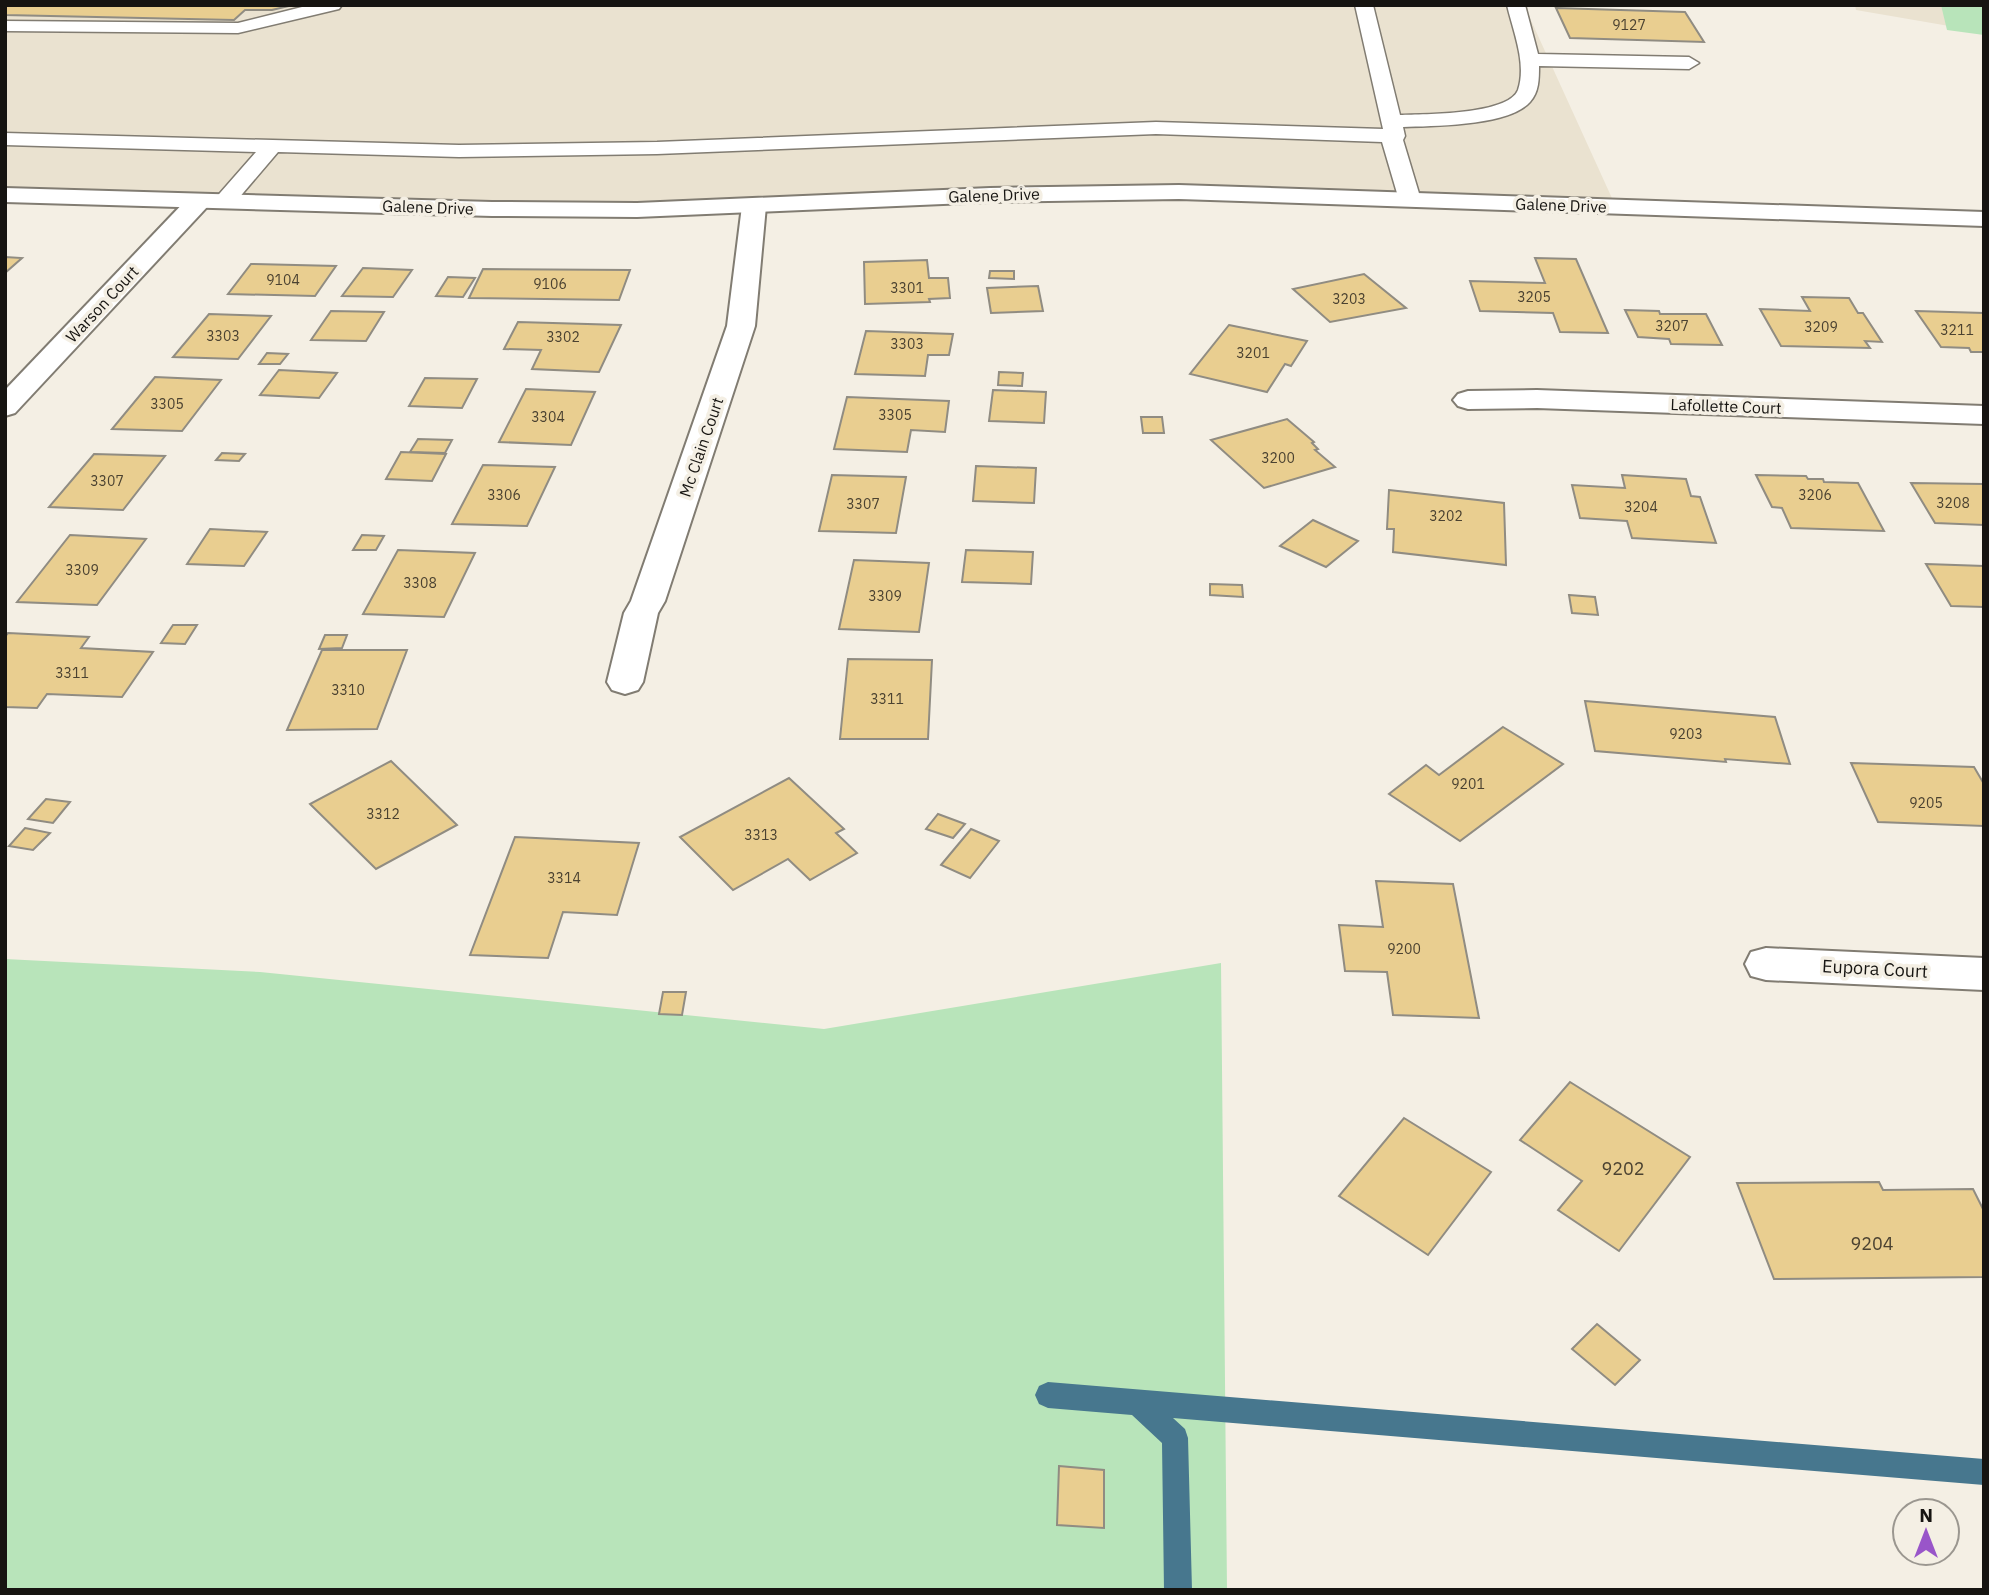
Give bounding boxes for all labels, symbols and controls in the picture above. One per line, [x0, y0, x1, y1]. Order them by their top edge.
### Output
house number: 9127 [1612, 16, 1646, 34]
street label: Galene Drive [948, 183, 1040, 207]
street label: Galene Drive [1515, 193, 1607, 217]
street label: Galene Drive [382, 195, 474, 219]
street label: Warson Court [61, 261, 143, 347]
house number: 9104 [266, 271, 300, 289]
house number: 9106 [533, 275, 567, 293]
house number: 3301 [890, 279, 924, 297]
house number: 3205 [1517, 288, 1551, 306]
house number: 3203 [1332, 290, 1366, 308]
house number: 3207 [1655, 317, 1689, 335]
house number: 3209 [1804, 318, 1838, 336]
house number: 3211 [1940, 321, 1974, 339]
house number: 3303 [206, 327, 240, 345]
house number: 3302 [546, 328, 580, 346]
house number: 3303 [890, 335, 924, 353]
house number: 3201 [1236, 344, 1270, 362]
street label: Lafollette Court [1670, 394, 1782, 418]
house number: 3305 [150, 395, 184, 413]
street label: Mc Clain Court [675, 395, 727, 499]
house number: 3305 [878, 406, 912, 424]
house number: 3304 [531, 408, 565, 426]
house number: 3200 [1261, 449, 1295, 467]
house number: 3307 [90, 472, 124, 490]
house number: 3306 [487, 486, 521, 504]
house number: 3206 [1798, 486, 1832, 504]
house number: 3208 [1936, 494, 1970, 512]
house number: 3307 [846, 495, 880, 513]
house number: 3204 [1624, 498, 1658, 516]
house number: 3202 [1429, 507, 1463, 525]
house number: 3309 [65, 561, 99, 579]
house number: 3308 [403, 574, 437, 592]
house number: 3309 [868, 587, 902, 605]
house number: 3311 [55, 664, 89, 682]
house number: 3310 [331, 681, 365, 699]
house number: 3311 [870, 690, 904, 708]
house number: 9203 [1669, 725, 1703, 743]
house number: 9201 [1451, 775, 1485, 793]
house number: 9205 [1909, 794, 1943, 812]
house number: 3312 [366, 805, 400, 823]
house number: 3313 [744, 826, 778, 844]
house number: 3314 [547, 869, 581, 887]
house number: 9200 [1387, 940, 1421, 958]
street label: Eupora Court [1821, 954, 1929, 983]
house number: 9202 [1601, 1157, 1645, 1180]
house number: 9204 [1850, 1232, 1894, 1255]
north arrow [1891, 1497, 1961, 1567]
text: N [1919, 1503, 1933, 1527]

